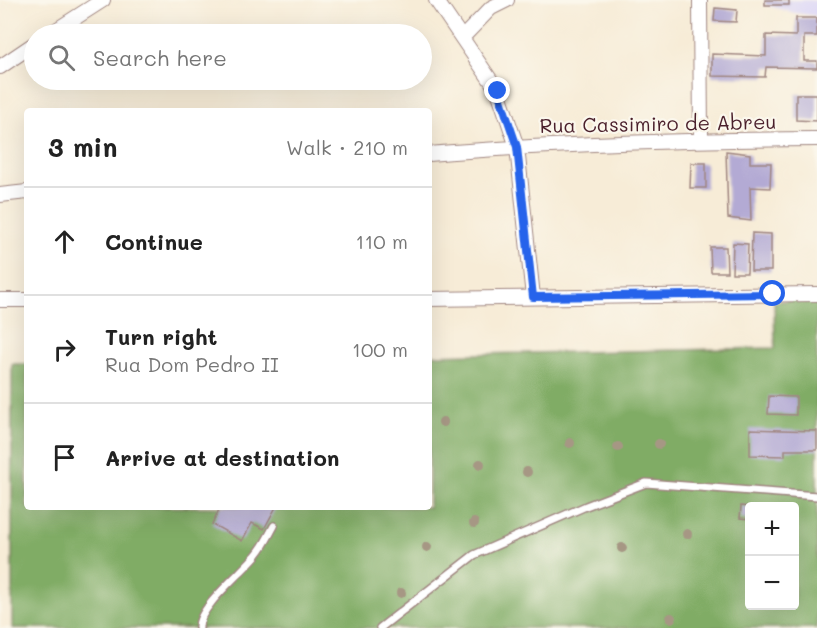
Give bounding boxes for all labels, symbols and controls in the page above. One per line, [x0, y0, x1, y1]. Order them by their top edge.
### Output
search box [24, 24, 432, 90]
icon: search [45, 41, 78, 74]
text: Search here [93, 43, 227, 72]
route end [484, 77, 510, 103]
street label: Rua Cassimiro de Abreu [539, 108, 777, 138]
text: 3 min [48, 130, 117, 164]
text: Walk · 210 m [286, 134, 408, 160]
icon: ahead [48, 225, 81, 258]
text: Continue [105, 227, 203, 256]
text: 110 m [355, 228, 408, 254]
route start [759, 280, 785, 306]
text: Turn right [105, 322, 217, 351]
icon: right [48, 333, 81, 366]
text: 100 m [352, 336, 408, 362]
text: Rua Dom Pedro II [105, 351, 279, 377]
icon: arrive [48, 441, 81, 474]
text: Arrive at destination [105, 443, 340, 472]
map controls [745, 502, 799, 610]
button: + [745, 502, 799, 556]
button: − [745, 556, 799, 610]

